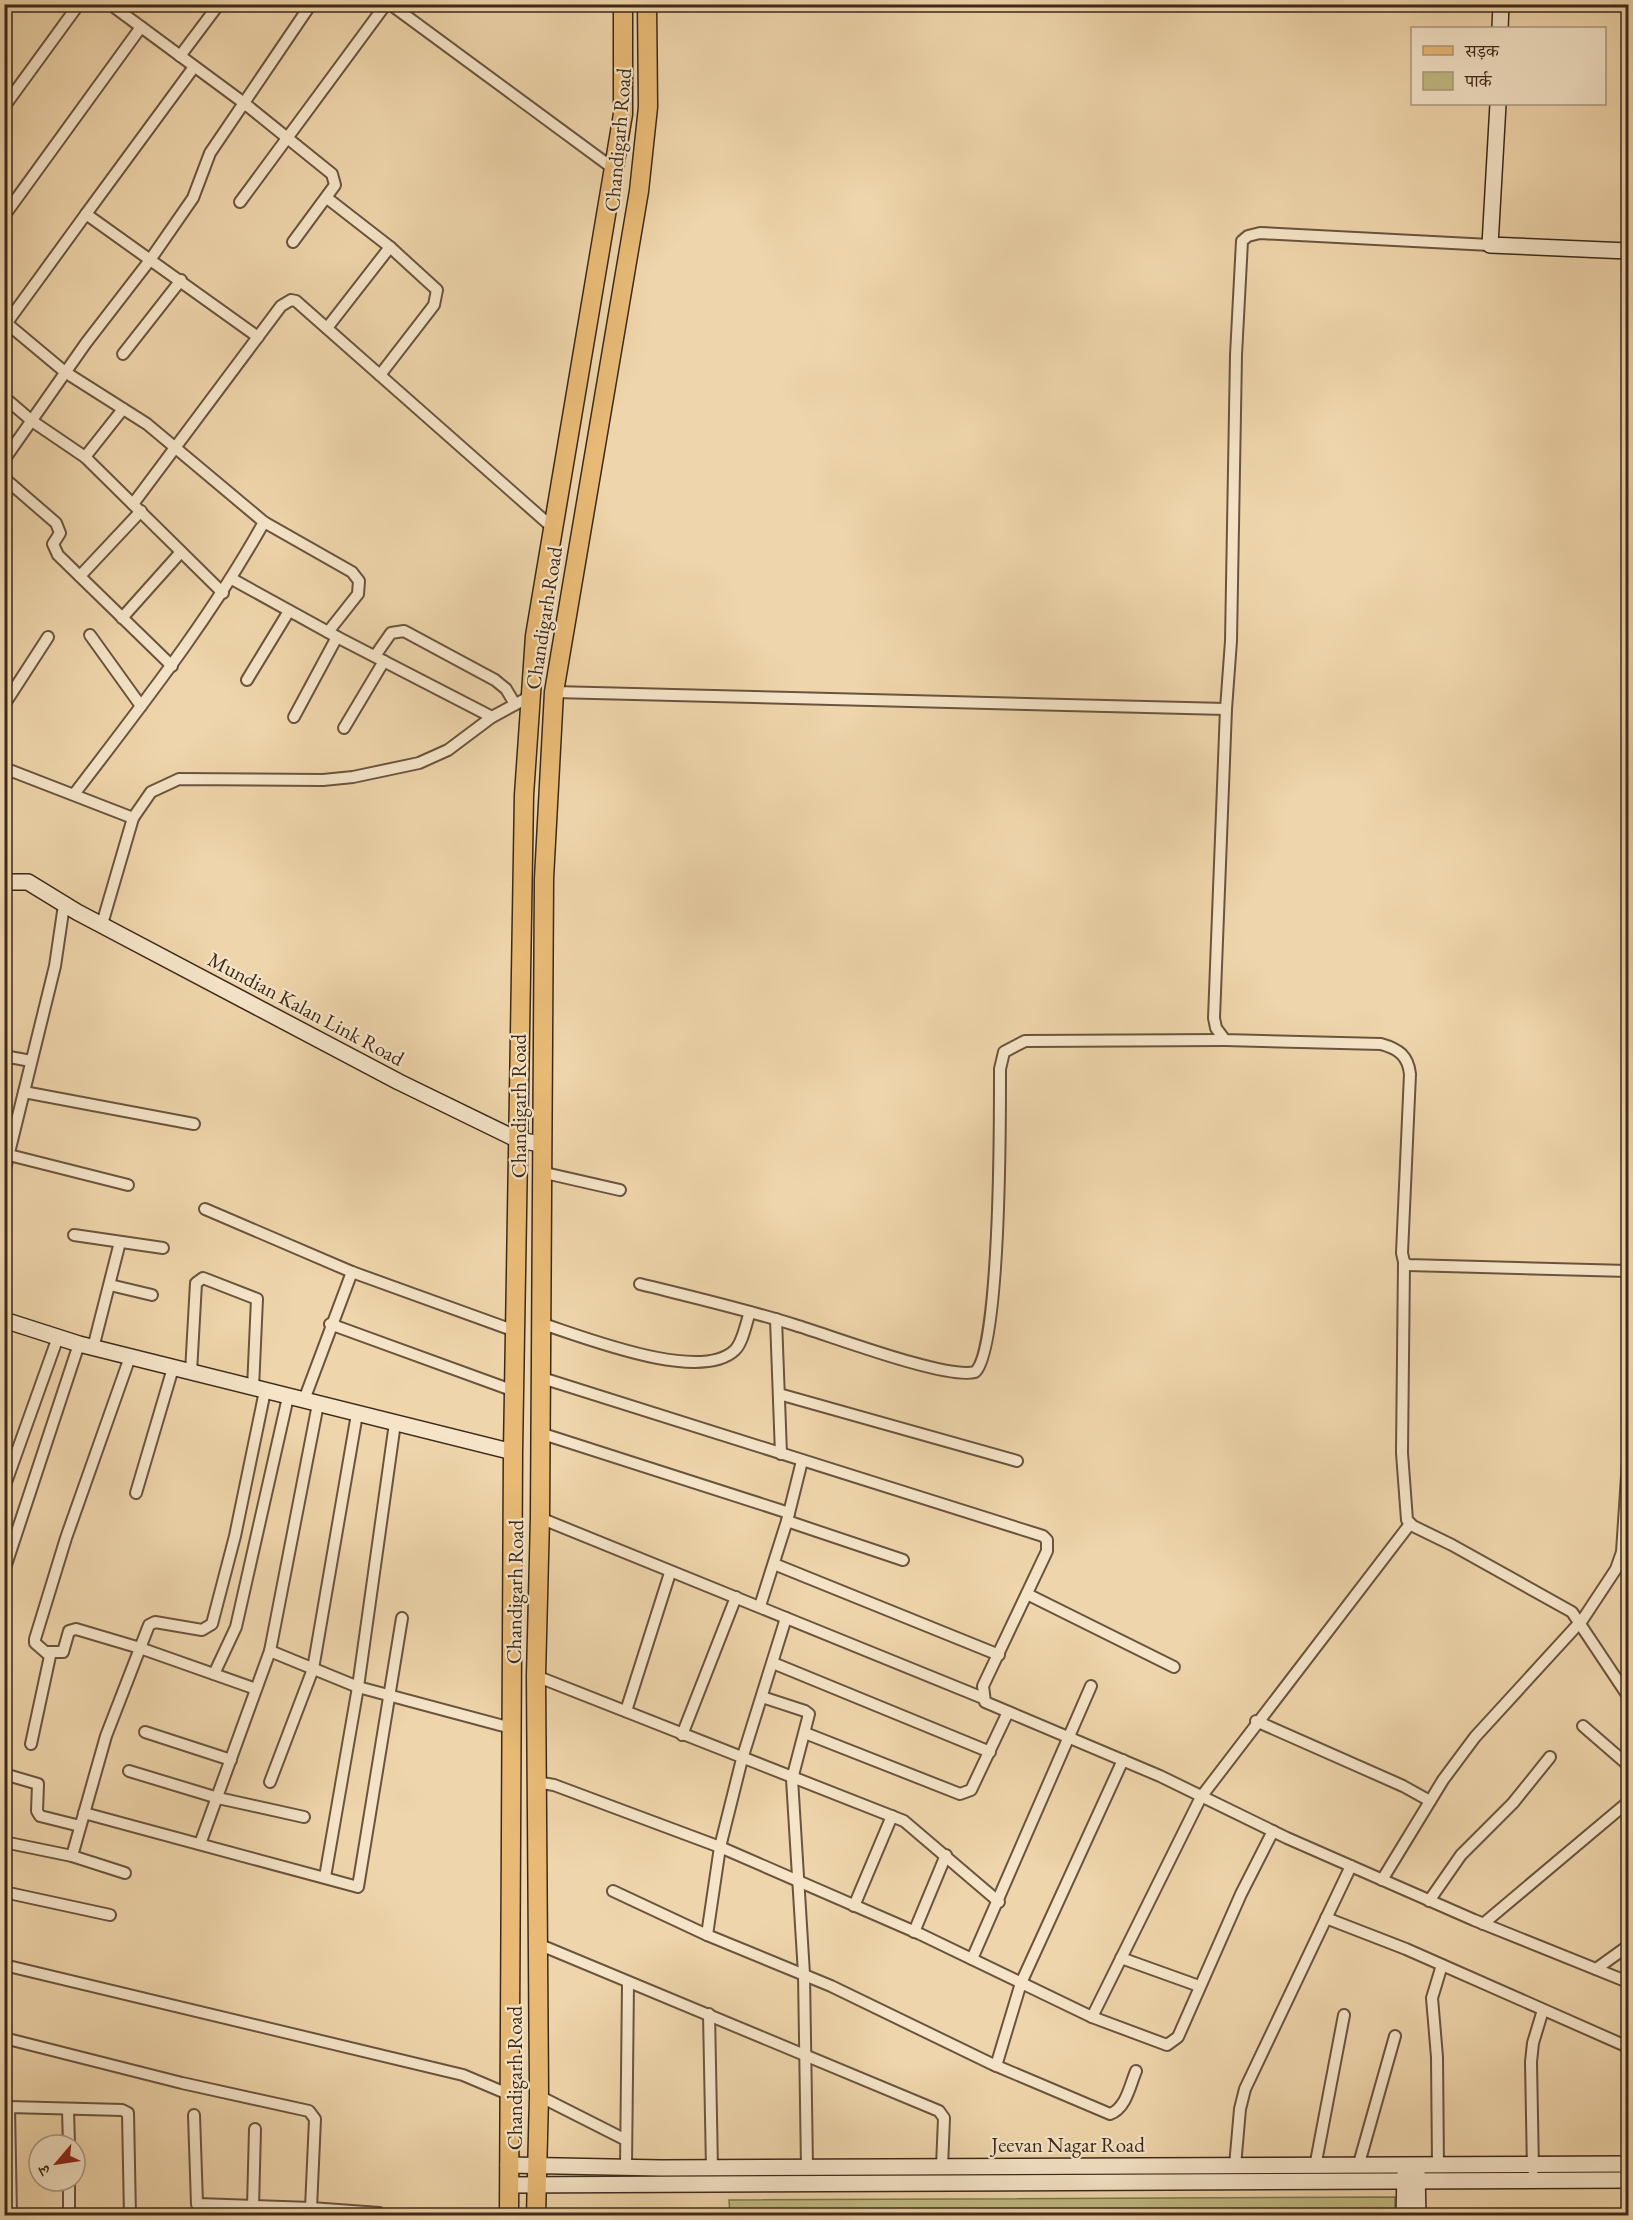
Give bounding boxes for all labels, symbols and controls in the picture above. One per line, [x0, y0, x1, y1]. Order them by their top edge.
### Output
legend [1411, 27, 1606, 105]
text: सड़क [1464, 39, 1500, 62]
street label: Chandigarh Road [598, 66, 637, 213]
text: पार्क [1464, 69, 1493, 92]
street label: Chandigarh Road [519, 544, 568, 691]
street label: Mundian Kalan Link Road [203, 945, 409, 1072]
street label: Chandigarh Road [505, 1033, 532, 1178]
street label: Chandigarh Road [500, 1519, 529, 1664]
street label: Chandigarh Road [501, 2005, 528, 2150]
street label: Jeevan Nagar Road [989, 2131, 1145, 2158]
north arrow [27, 2133, 87, 2193]
text: उ [32, 2160, 56, 2180]

